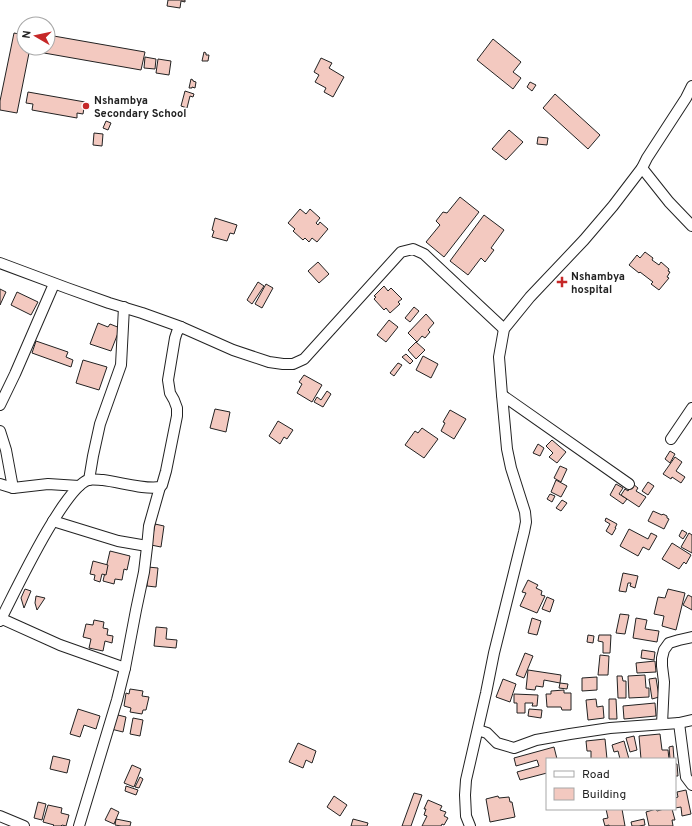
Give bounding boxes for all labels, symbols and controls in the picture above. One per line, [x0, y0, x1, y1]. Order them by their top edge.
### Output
north arrow [16, 16, 56, 56]
text: N [20, 30, 35, 40]
place label: Nshambya Secondary School [94, 94, 187, 121]
marker: Nshambya Secondary School [81, 101, 91, 111]
place label: Nshambya hospital [571, 270, 625, 297]
marker: Nshambya hospital [556, 276, 568, 288]
legend [546, 758, 676, 810]
text: Road [582, 767, 610, 783]
text: Building [582, 787, 626, 803]

